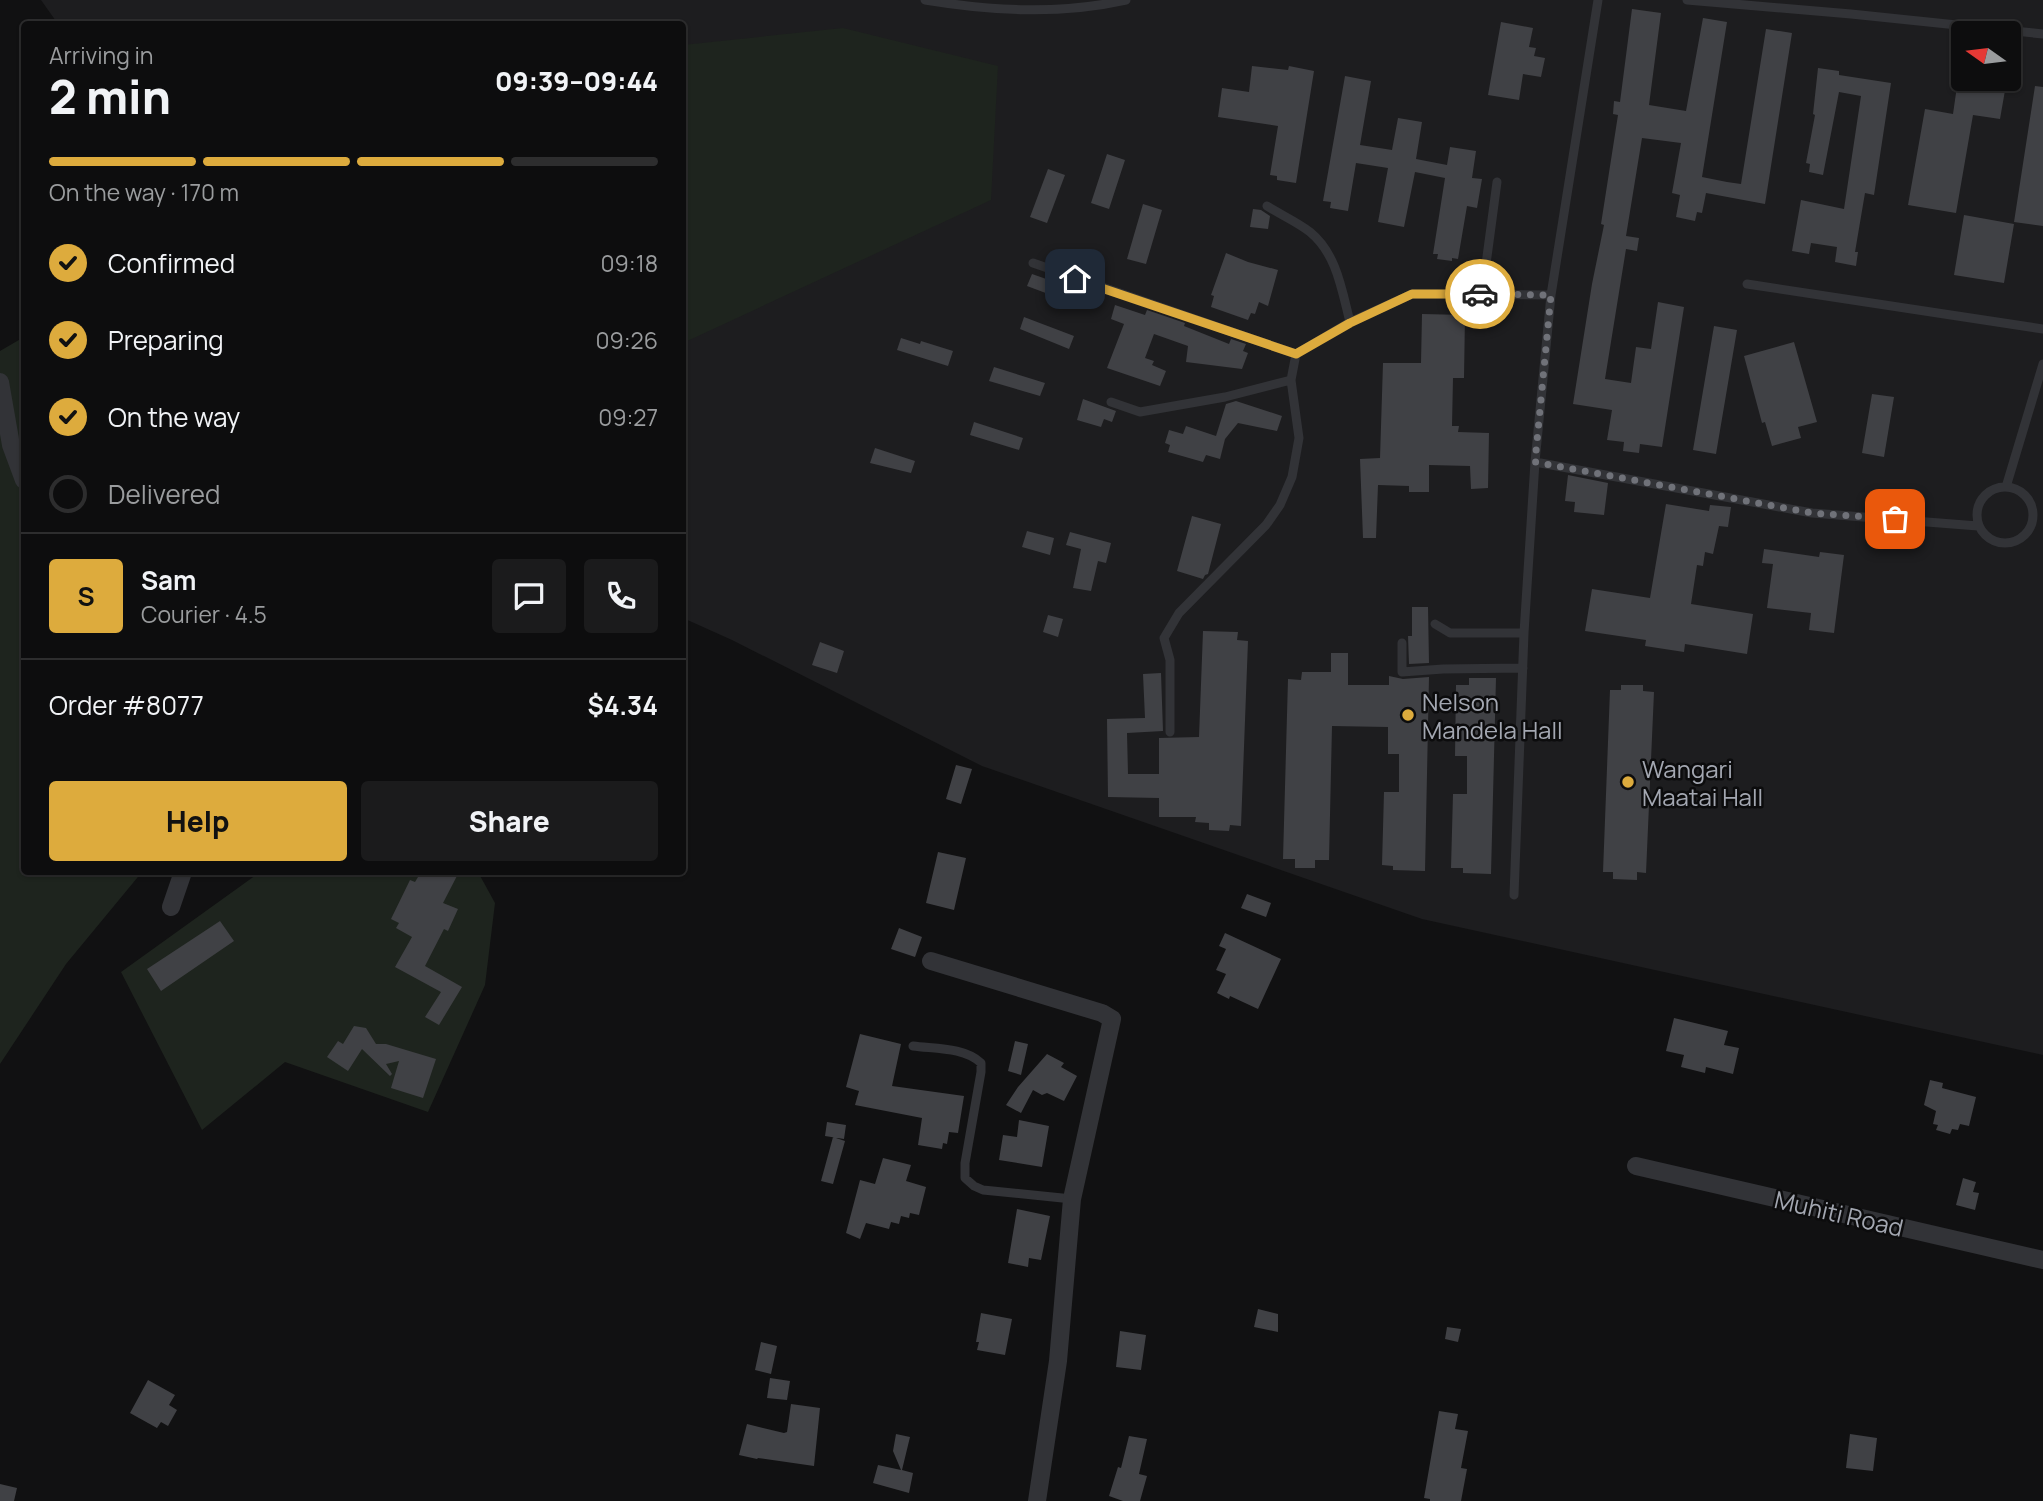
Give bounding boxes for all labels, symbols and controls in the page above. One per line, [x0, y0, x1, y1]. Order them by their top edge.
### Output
north arrow [1951, 21, 2021, 91]
map controls [1951, 21, 2021, 91]
text: Arriving in [49, 39, 154, 71]
text: 09:39–09:44 [495, 63, 658, 99]
text: 2 min [49, 65, 171, 128]
text: On the way · 170 m [49, 176, 239, 208]
icon: check [49, 244, 87, 282]
text: Confirmed [108, 245, 235, 281]
text: 09:18 [601, 247, 658, 279]
pin [1045, 249, 1105, 309]
courier [1445, 259, 1515, 329]
icon: home [1056, 260, 1094, 298]
icon: car [1461, 275, 1499, 313]
icon: check [49, 321, 87, 359]
text: Preparing [108, 322, 224, 358]
text: 09:26 [595, 324, 658, 356]
icon: check [49, 398, 87, 436]
text: On the way [108, 399, 240, 435]
text: 09:27 [598, 401, 658, 433]
text: Delivered [108, 476, 220, 512]
pin [1865, 489, 1925, 549]
icon: bag [1876, 500, 1914, 538]
button: chat [492, 559, 566, 633]
button: phone [584, 559, 658, 633]
text: Sam [141, 562, 196, 598]
text: S [77, 578, 95, 614]
text: Courier · 4.5 [141, 598, 267, 630]
place label: Nelson Mandela Hall [1422, 685, 1563, 746]
text: Order #8077 [49, 687, 204, 723]
text: $4.34 [588, 687, 658, 723]
marker: Nelson Mandela Hall [1400, 707, 1416, 723]
place label: Wangari Maatai Hall [1642, 752, 1763, 813]
marker: Wangari Maatai Hall [1620, 774, 1636, 790]
button: Help [49, 781, 347, 861]
button: Share [361, 781, 658, 861]
street label: Muhiti Road [1771, 1182, 1907, 1244]

